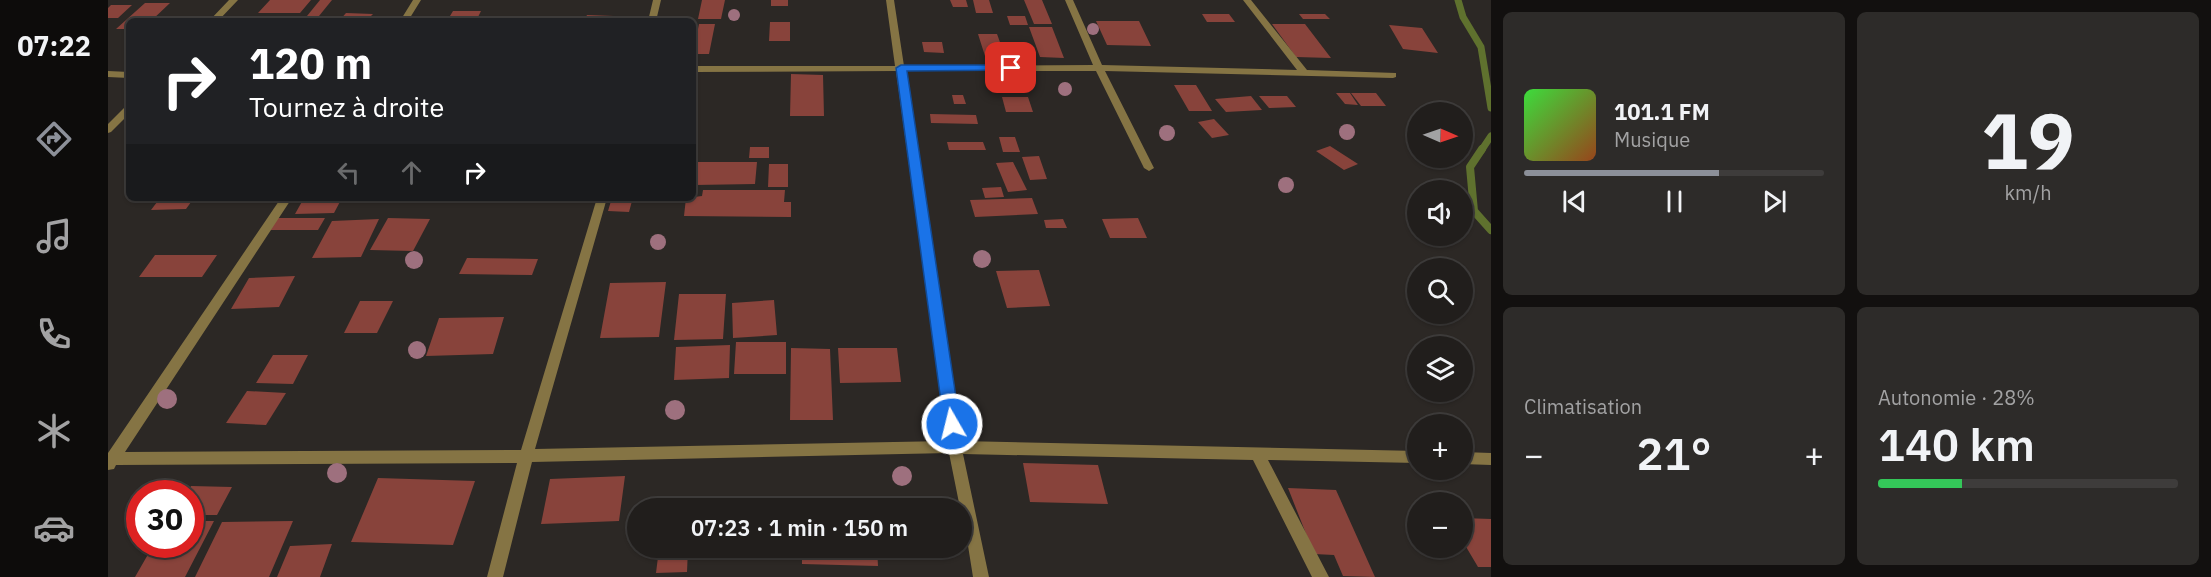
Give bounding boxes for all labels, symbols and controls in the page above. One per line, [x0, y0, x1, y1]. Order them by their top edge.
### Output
text: 07:22 [17, 28, 91, 63]
text: 120 m [249, 36, 372, 91]
icon: right [150, 42, 228, 120]
pin [985, 42, 1036, 93]
icon: arrive [994, 51, 1027, 84]
text: Tournez à droite [249, 89, 444, 124]
text: 19 [1981, 89, 2075, 190]
text: 101.1 FM [1614, 97, 1710, 126]
north arrow [1407, 102, 1473, 168]
map controls [1407, 102, 1473, 558]
icon: directions [33, 118, 75, 160]
text: Musique [1614, 126, 1690, 153]
icon: left [332, 156, 365, 189]
icon: ahead [395, 156, 428, 189]
icon: right [458, 156, 491, 189]
text: km/h [2004, 179, 2052, 206]
button: sound [1407, 180, 1473, 246]
icon: previous [1558, 185, 1591, 218]
icon: pause [1658, 185, 1691, 218]
icon: next [1758, 185, 1791, 218]
icon: music [33, 215, 75, 257]
button: search [1407, 258, 1473, 324]
icon: phone [33, 313, 75, 355]
button: layers [1407, 336, 1473, 402]
text: Autonomie · 28% [1878, 384, 2035, 411]
position arrow [920, 392, 984, 456]
text: Climatisation [1524, 393, 1642, 420]
icon: climate [33, 410, 75, 452]
button: + [1407, 414, 1473, 480]
text: 140 km [1878, 415, 2035, 473]
text: 21° [1636, 424, 1712, 482]
text: − [1524, 433, 1544, 476]
text: + [1804, 433, 1824, 476]
speed limit sign: 30 [126, 480, 204, 558]
button: − [1407, 492, 1473, 558]
icon: car [33, 507, 75, 549]
text: 07:23 · 1 min · 150 m [691, 513, 908, 542]

